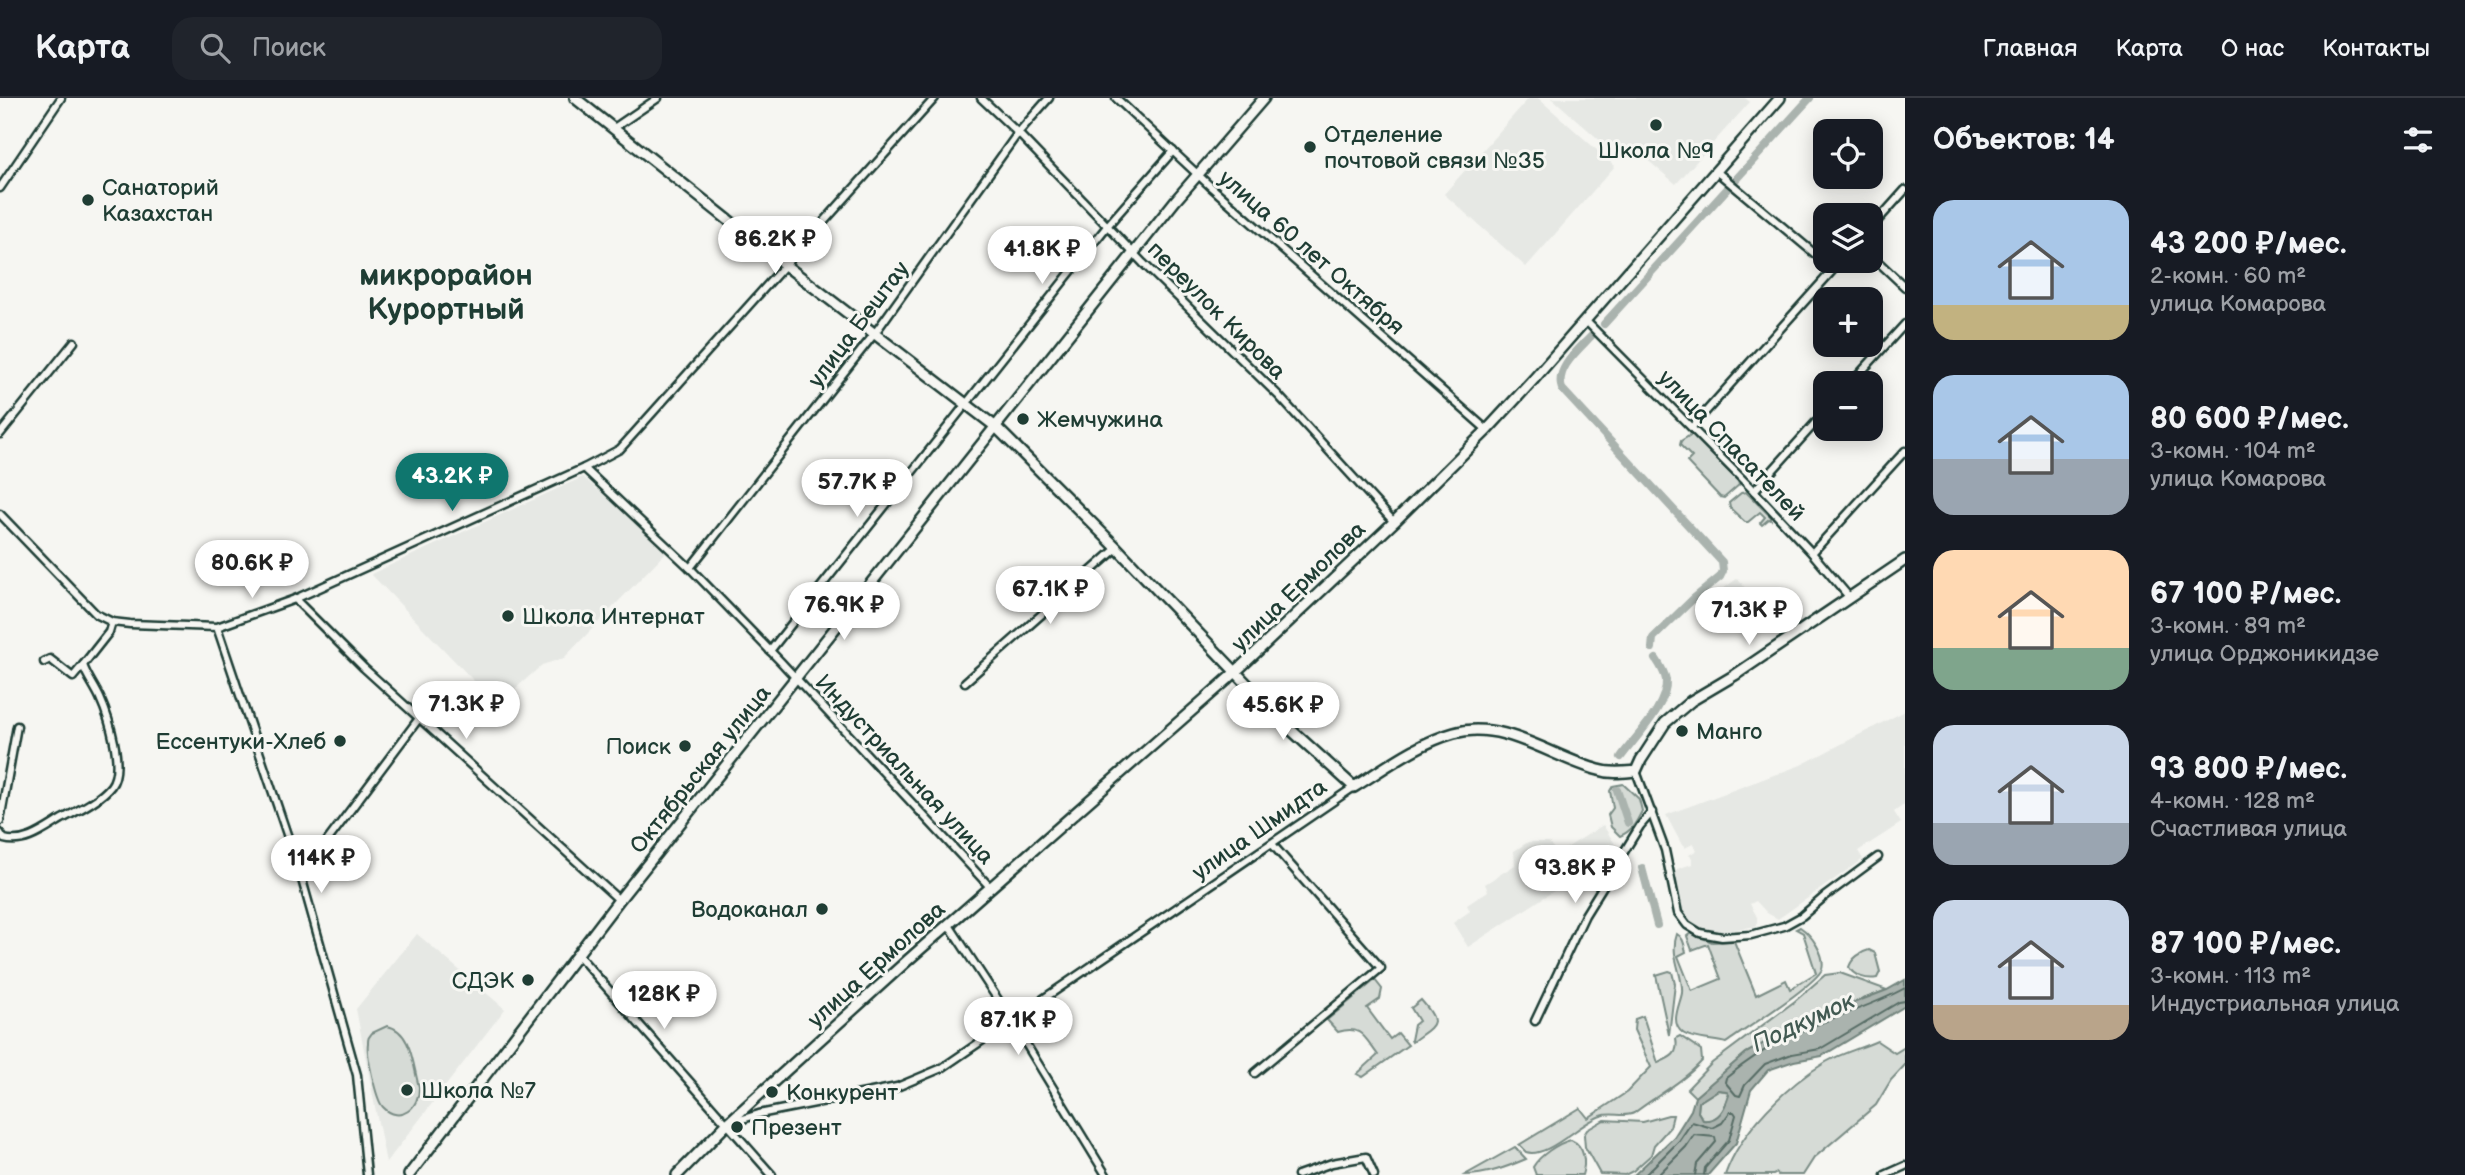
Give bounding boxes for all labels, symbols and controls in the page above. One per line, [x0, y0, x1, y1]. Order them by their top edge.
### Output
search box [172, 17, 662, 80]
text: Карта [35, 28, 130, 68]
icon: search [196, 29, 234, 67]
text: Поиск [252, 33, 326, 64]
text: Главная [1983, 34, 2077, 63]
text: Карта [2115, 34, 2183, 63]
text: О нас [2221, 34, 2284, 63]
text: Контакты [2322, 34, 2430, 63]
marker: Школа №9 [1648, 117, 1664, 133]
map controls [1813, 119, 1883, 441]
button: locate [1813, 119, 1883, 189]
place label: Отделение почтовой связи №35 [1324, 121, 1545, 175]
icon: filters [2399, 121, 2437, 159]
text: Объектов: 14 [1933, 122, 2115, 158]
place label: Школа №9 [1598, 137, 1714, 165]
marker: Отделение почтовой связи №35 [1302, 139, 1318, 155]
street label: улица 60 лет Октября [1213, 164, 1410, 341]
place label: Санаторий Казахстан [102, 174, 219, 228]
marker: Санаторий Казахстан [80, 192, 96, 208]
button: layers [1813, 203, 1883, 273]
pin: 86.2K ₽ [710, 216, 840, 276]
text: 86.2K ₽ [734, 225, 816, 253]
pin: 41.8K ₽ [977, 226, 1107, 286]
text: 43 200 ₽/мес. [2150, 226, 2347, 262]
icon: home [1989, 228, 2073, 312]
text: 41.8K ₽ [1004, 235, 1080, 263]
street label: переулок Кирова [1141, 236, 1292, 386]
street label: улица Бештау [802, 256, 916, 393]
district label: микрорайон Курортный [359, 258, 533, 328]
text: 2-комн. · 60 m² [2150, 262, 2306, 290]
button: + [1813, 287, 1883, 357]
text: улица Комарова [2150, 290, 2326, 318]
street label: улица Спасателей [1652, 364, 1811, 527]
button: − [1813, 371, 1883, 441]
text: 80 600 ₽/мес. [2150, 401, 2349, 437]
icon: home [1989, 403, 2073, 487]
place label: Жемчужина [1037, 406, 1163, 434]
marker: Жемчужина [1015, 411, 1031, 427]
text: 3-комн. · 104 m² [2150, 437, 2316, 465]
pin: 43.2K ₽ [387, 454, 517, 513]
pin: 57.7K ₽ [792, 460, 922, 519]
text: 43.2K ₽ [411, 462, 493, 490]
text: улица Комарова [2150, 465, 2326, 493]
text: 57.7K ₽ [818, 468, 896, 496]
street label: улица Ермолова [1226, 515, 1372, 658]
pin: 80.6K ₽ [187, 540, 317, 600]
text: 80.6K ₽ [211, 549, 293, 577]
pin: 67.1K ₽ [985, 566, 1115, 626]
text: 67.1K ₽ [1012, 575, 1088, 603]
text: 67 100 ₽/мес. [2150, 576, 2341, 612]
icon: home [1989, 578, 2073, 662]
pin: 76.9K ₽ [779, 582, 909, 642]
pin: 71.3K ₽ [1684, 588, 1814, 647]
text: 76.9K ₽ [804, 591, 884, 619]
text: 71.3K ₽ [1711, 596, 1787, 624]
place label: Школа Интернат [522, 603, 705, 631]
marker: Школа Интернат [500, 608, 516, 624]
text: 3-комн. · 89 m² [2150, 612, 2306, 640]
text: улица Орджоникидзе [2150, 640, 2379, 668]
street label: Индустриальная улица [809, 669, 1000, 871]
street label: Октябрьская улица [624, 679, 778, 859]
pin: 71.3K ₽ [401, 682, 531, 741]
pin: 45.6K ₽ [1218, 682, 1348, 742]
text: 71.3K ₽ [428, 690, 504, 718]
text: 45.6K ₽ [1242, 691, 1324, 719]
place label: Манго [1696, 718, 1762, 746]
marker: Манго [1674, 723, 1690, 739]
place label: Ессентуки-Хлеб [155, 728, 326, 756]
marker: Ессентуки-Хлеб [332, 733, 348, 749]
place label: Поиск [605, 733, 672, 761]
marker: Поиск [677, 738, 693, 754]
text: 93 800 ₽/мес. [2150, 751, 2347, 787]
icon: home [1989, 753, 2073, 837]
street label: улица Шмидта [1187, 773, 1333, 887]
text: 4-комн. · 128 m² [2150, 787, 2315, 815]
text: Счастливая улица [2150, 815, 2347, 843]
pin: 114K ₽ [264, 836, 378, 895]
text: 114K ₽ [287, 844, 355, 872]
pin: 93.8K ₽ [1510, 846, 1640, 905]
text: 93.8K ₽ [1534, 854, 1616, 882]
street label: улица Ермолова [802, 895, 952, 1034]
place label: Водоканал [691, 896, 808, 924]
marker: Водоканал [814, 901, 830, 917]
text: 87 100 ₽/мес. [2150, 926, 2341, 962]
icon: home [1989, 928, 2073, 1012]
text: 3-комн. · 113 m² [2150, 962, 2311, 990]
place label: СДЭК [452, 967, 514, 995]
marker: СДЭК [520, 972, 536, 988]
pin: 128K ₽ [607, 972, 721, 1031]
text: 128K ₽ [628, 980, 700, 1008]
water label: Подкумок [1747, 986, 1859, 1059]
text: Индустриальная улица [2150, 990, 2400, 1018]
pin: 87.1K ₽ [953, 998, 1083, 1057]
text: 87.1K ₽ [980, 1006, 1056, 1034]
place label: Школа №7 [421, 1077, 536, 1105]
place label: Конкурент [786, 1079, 898, 1107]
marker: Школа №7 [399, 1082, 415, 1098]
marker: Конкурент [764, 1084, 780, 1100]
place label: Презент [751, 1114, 842, 1142]
marker: Презент [729, 1119, 745, 1135]

